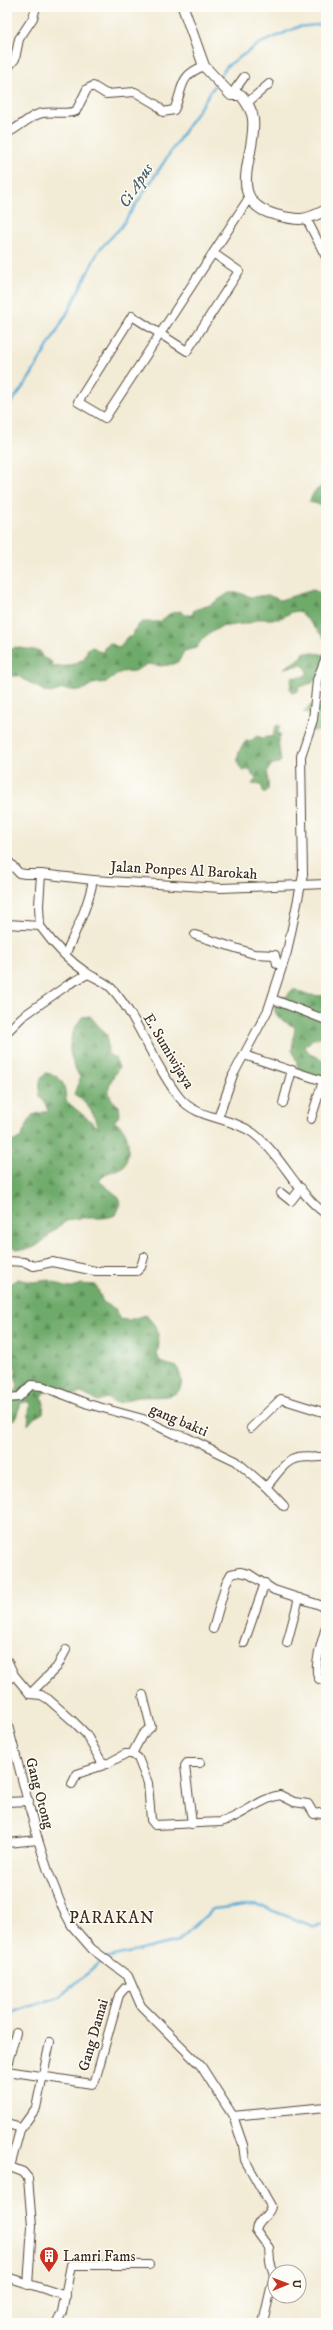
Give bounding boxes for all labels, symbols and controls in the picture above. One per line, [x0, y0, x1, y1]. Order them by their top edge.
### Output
water label: Ci Apus [114, 159, 158, 211]
street label: Jalan Ponpes Al Barokah [108, 857, 258, 884]
street label: E. Sumiwijaya [139, 1010, 199, 1093]
street label: gang bakti [147, 1400, 211, 1441]
street label: Gang Otong [21, 1755, 58, 1832]
district label: PARAKAN [69, 1907, 155, 1929]
street label: Gang Damai [74, 1997, 113, 2073]
building icon: Lamri Fams [38, 2245, 60, 2273]
place label: Lamri Fams [63, 2247, 136, 2266]
north arrow [267, 2264, 307, 2304]
text: U [289, 2279, 303, 2289]

